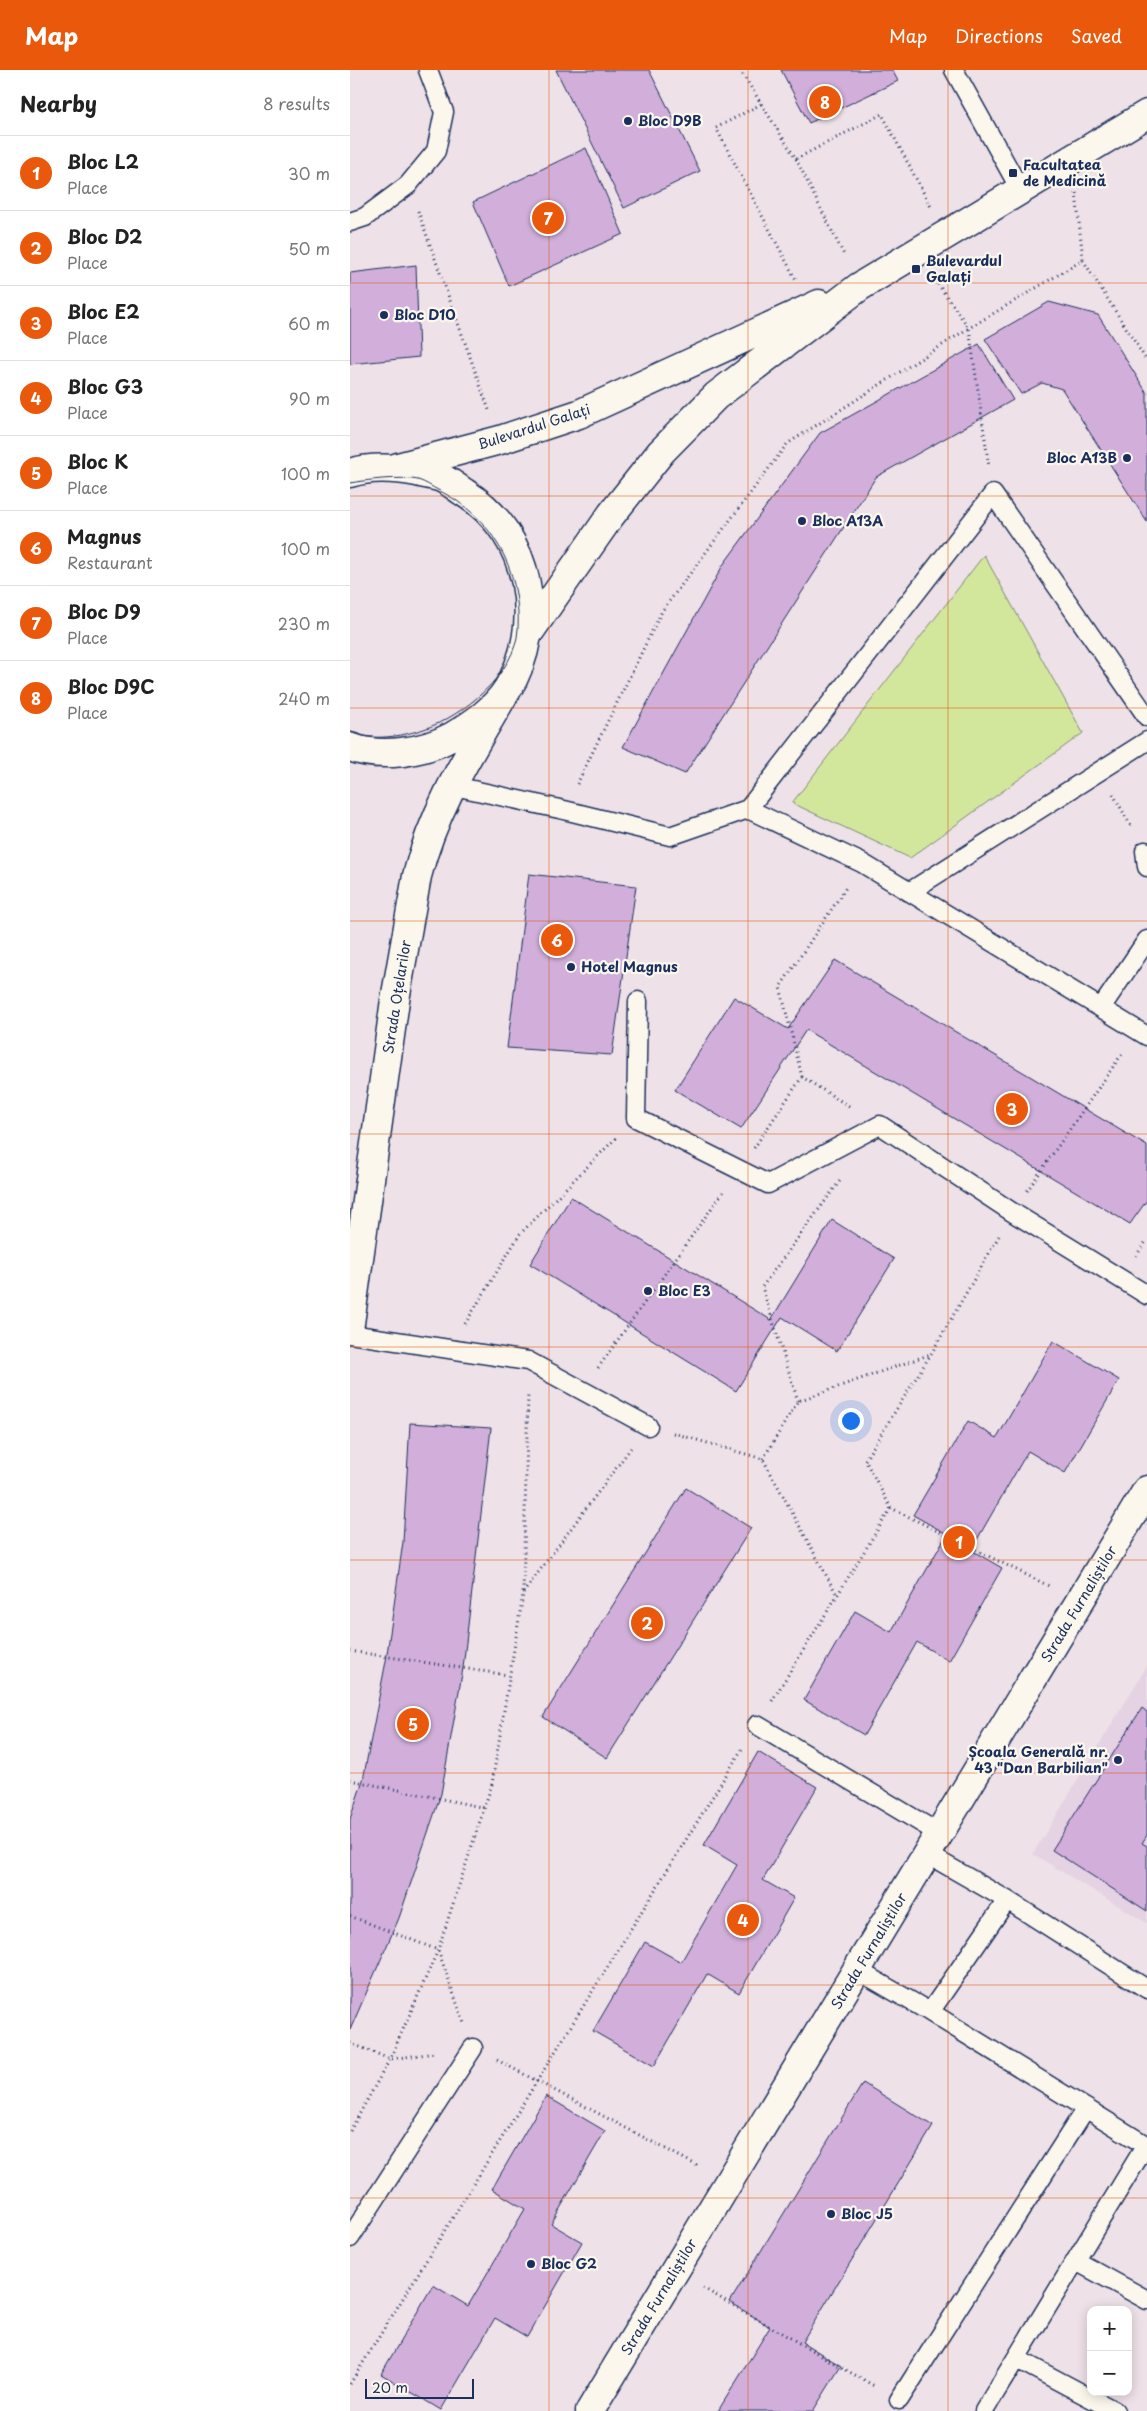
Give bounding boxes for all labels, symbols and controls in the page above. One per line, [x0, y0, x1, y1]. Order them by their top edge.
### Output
text: Map [25, 17, 78, 53]
text: Map [889, 22, 927, 49]
text: Directions [955, 22, 1043, 49]
text: Saved [1071, 22, 1122, 49]
pin: 8 [809, 83, 841, 121]
text: Nearby [20, 87, 97, 119]
text: 8 results [263, 91, 330, 115]
place label: Bloc D9B [638, 110, 702, 131]
marker: Bloc D9B [622, 115, 634, 127]
text: Bloc L2 [67, 147, 139, 175]
place label: Facultatea de Medicină [1023, 154, 1107, 191]
text: 1 [32, 161, 40, 185]
text: 30 m [288, 161, 330, 185]
marker: Facultatea de Medicină [1007, 167, 1019, 179]
text: Place [67, 175, 108, 199]
pin: 7 [532, 199, 564, 237]
text: Bloc D2 [67, 222, 142, 250]
text: 2 [30, 236, 42, 260]
text: 50 m [289, 236, 330, 260]
text: Place [67, 250, 108, 274]
place label: Bulevardul Galați [926, 250, 1002, 287]
marker: Bulevardul Galați [910, 263, 922, 275]
text: Bloc E2 [67, 297, 140, 325]
place label: Bloc D10 [394, 304, 456, 325]
marker: Bloc D10 [378, 309, 390, 321]
text: 3 [31, 311, 41, 335]
text: 60 m [288, 311, 330, 335]
text: Place [67, 325, 108, 349]
text: Bloc G3 [67, 372, 143, 400]
text: 4 [31, 386, 41, 410]
text: 90 m [289, 386, 330, 410]
street label: Bulevardul Galați [475, 398, 593, 455]
text: Place [67, 400, 108, 424]
text: Bloc K [67, 447, 128, 475]
place label: Bloc A13B [1046, 447, 1117, 468]
marker: Bloc A13B [1121, 452, 1133, 464]
text: 5 [31, 461, 41, 485]
text: 100 m [281, 461, 330, 485]
text: Place [67, 475, 108, 499]
place label: Bloc A13A [812, 510, 883, 531]
marker: Bloc A13A [796, 515, 808, 527]
text: Magnus [67, 522, 141, 550]
text: 6 [30, 536, 42, 560]
text: 100 m [281, 536, 330, 560]
text: Restaurant [67, 550, 153, 574]
text: Bloc D9 [67, 597, 141, 625]
text: 7 [31, 611, 41, 635]
text: 230 m [278, 611, 330, 635]
text: Place [67, 625, 108, 649]
text: Bloc D9C [67, 672, 154, 700]
text: 8 [31, 686, 41, 710]
text: 240 m [278, 686, 330, 710]
text: Place [67, 700, 108, 724]
pin: 6 [541, 921, 573, 959]
street label: Strada Oțelarilor [377, 938, 416, 1055]
place label: Hotel Magnus [581, 956, 678, 977]
marker: Hotel Magnus [565, 961, 577, 973]
pin: 3 [996, 1090, 1028, 1128]
place label: Bloc E3 [658, 1280, 711, 1301]
marker: Bloc E3 [642, 1285, 654, 1297]
your location [838, 1408, 864, 1434]
pin: 1 [943, 1523, 975, 1561]
street label: Strada Furnaliștilor [1035, 1541, 1122, 1666]
pin: 2 [631, 1604, 663, 1642]
pin: 5 [397, 1705, 429, 1743]
place label: Școala Generală nr. 43 "Dan Barbilian" [969, 1741, 1108, 1778]
marker: Școala Generală nr. 43 "Dan Barbilian" [1112, 1754, 1124, 1766]
street label: Strada Furnaliștilor [825, 1888, 912, 2013]
pin: 4 [727, 1901, 759, 1939]
place label: Bloc J5 [841, 2203, 893, 2224]
marker: Bloc J5 [825, 2208, 837, 2220]
street label: Strada Furnaliștilor [615, 2234, 702, 2359]
place label: Bloc G2 [541, 2253, 597, 2274]
marker: Bloc G2 [525, 2258, 537, 2270]
map controls [1087, 2306, 1132, 2396]
button: + [1087, 2306, 1132, 2351]
button: − [1087, 2351, 1132, 2396]
scale bar [365, 2376, 474, 2399]
text: 20 m [372, 2377, 408, 2398]

